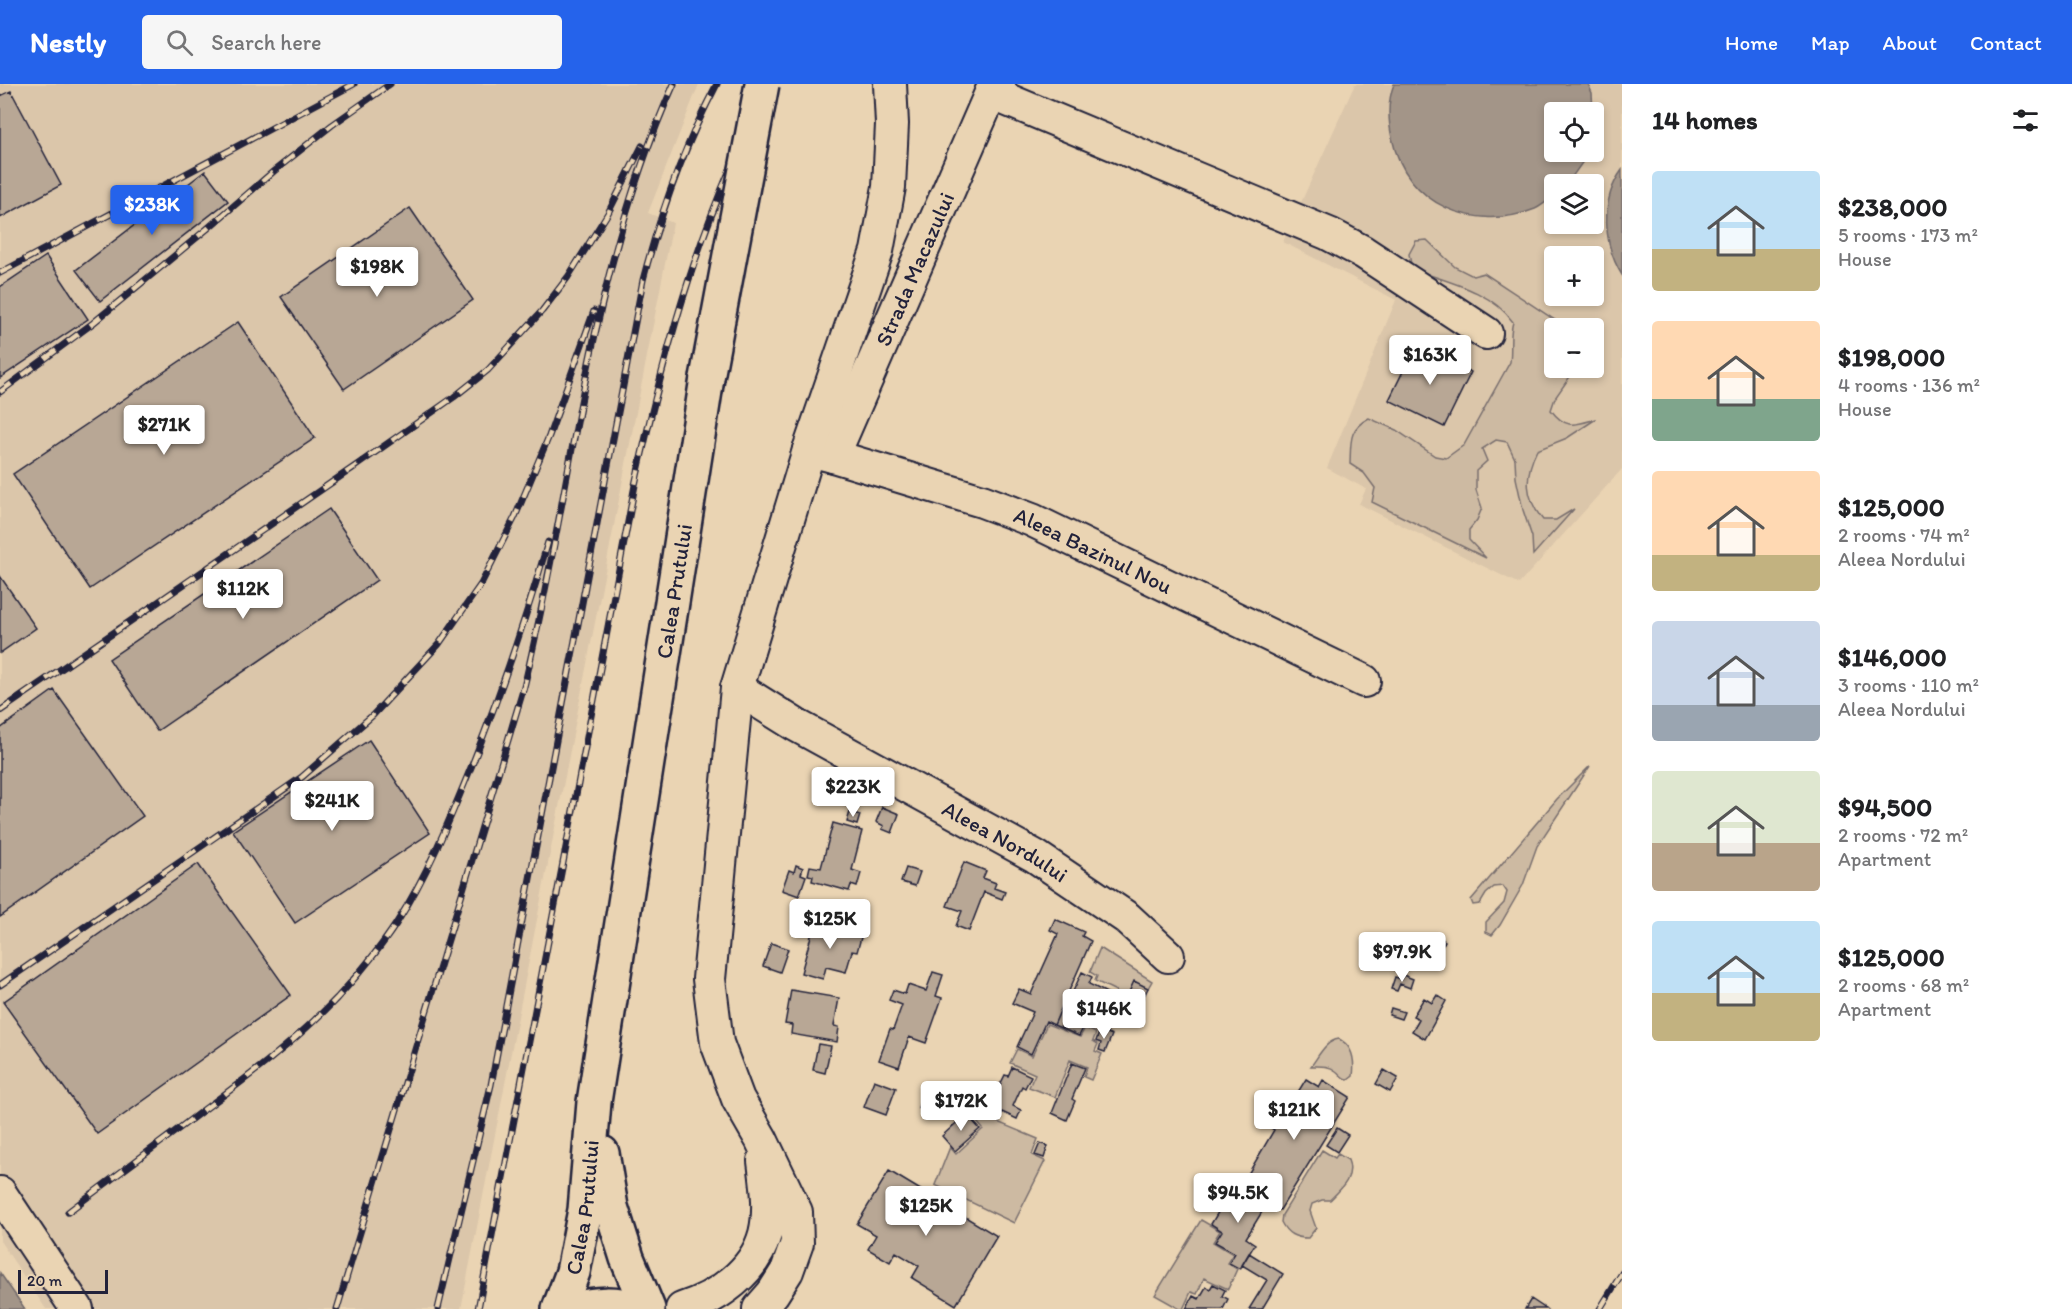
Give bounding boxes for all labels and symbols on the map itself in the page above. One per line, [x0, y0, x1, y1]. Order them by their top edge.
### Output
pin: $238K [110, 185, 194, 236]
street label: Strada Macazului [869, 188, 960, 350]
pin: $198K [335, 247, 419, 298]
pin: $163K [1388, 335, 1472, 386]
pin: $271K [122, 405, 206, 456]
street label: Aleea Bazinul Nou [1010, 501, 1177, 600]
street label: Calea Prutului [650, 522, 698, 661]
pin: $112K [201, 569, 285, 620]
pin: $223K [811, 767, 895, 818]
pin: $241K [290, 781, 374, 832]
street label: Aleea Nordului [938, 794, 1073, 888]
pin: $125K [788, 899, 872, 950]
pin: $97.9K [1353, 932, 1451, 983]
pin: $146K [1062, 989, 1146, 1040]
pin: $172K [919, 1081, 1003, 1132]
pin: $121K [1252, 1090, 1336, 1141]
street label: Calea Prutului [559, 1139, 604, 1277]
pin: $94.5K [1189, 1173, 1287, 1224]
pin: $125K [884, 1186, 968, 1237]
scale bar [18, 1267, 108, 1294]

